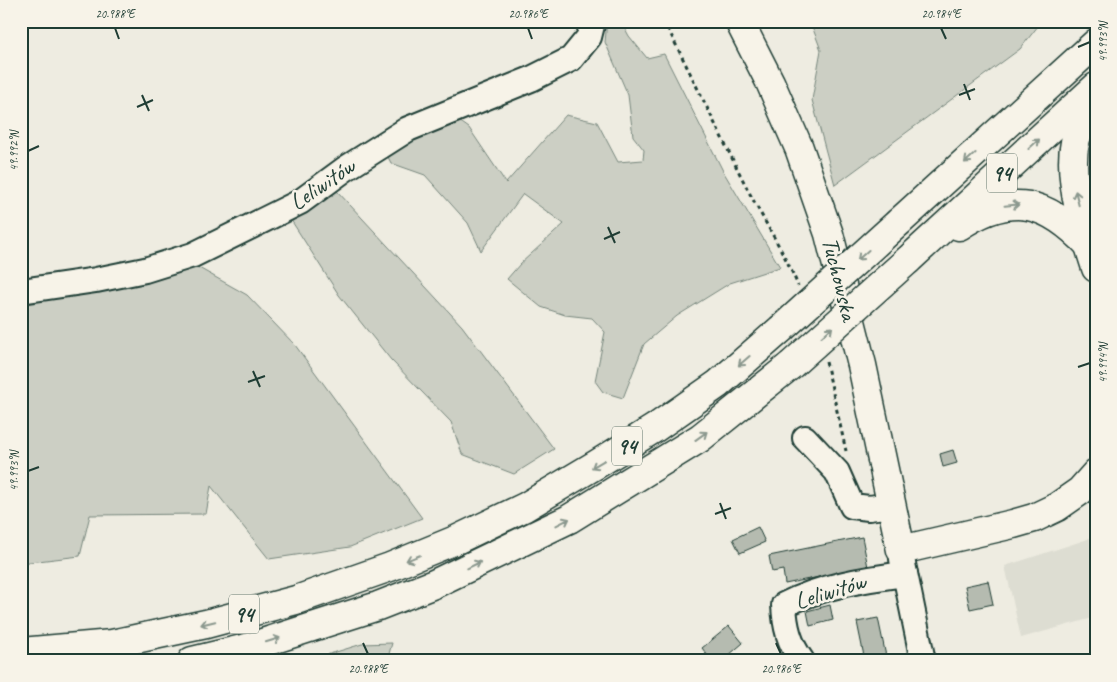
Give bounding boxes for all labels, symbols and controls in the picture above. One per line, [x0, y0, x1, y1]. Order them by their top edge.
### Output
text: 20.988°E [95, 6, 136, 22]
text: 20.986°E [508, 6, 549, 22]
text: 20.984°E [921, 6, 962, 22]
text: 49.993°N [1095, 20, 1111, 62]
text: 49.992°N [6, 129, 22, 171]
one-way arrow [1028, 138, 1041, 150]
street label: Leliwitów [284, 150, 362, 217]
one-way arrow [963, 152, 976, 164]
road number: 94 [987, 154, 1017, 192]
one-way arrow [1072, 190, 1081, 206]
one-way arrow [1004, 201, 1020, 210]
street label: Tuchowska [815, 234, 865, 326]
one-way arrow [857, 249, 870, 261]
one-way arrow [821, 326, 834, 338]
text: 49.994°N [1095, 341, 1111, 383]
one-way arrow [738, 355, 751, 366]
road number: 94 [612, 426, 642, 466]
one-way arrow [694, 431, 708, 441]
text: 49.993°N [6, 449, 22, 491]
one-way arrow [591, 460, 605, 470]
one-way arrow [556, 517, 571, 527]
one-way arrow [406, 554, 421, 563]
one-way arrow [466, 560, 481, 569]
street label: Leliwitów [791, 566, 871, 616]
road number: 94 [229, 594, 259, 634]
one-way arrow [201, 619, 217, 628]
one-way arrow [264, 634, 280, 644]
text: 20.988°E [348, 661, 389, 677]
text: 20.986°E [761, 661, 802, 677]

